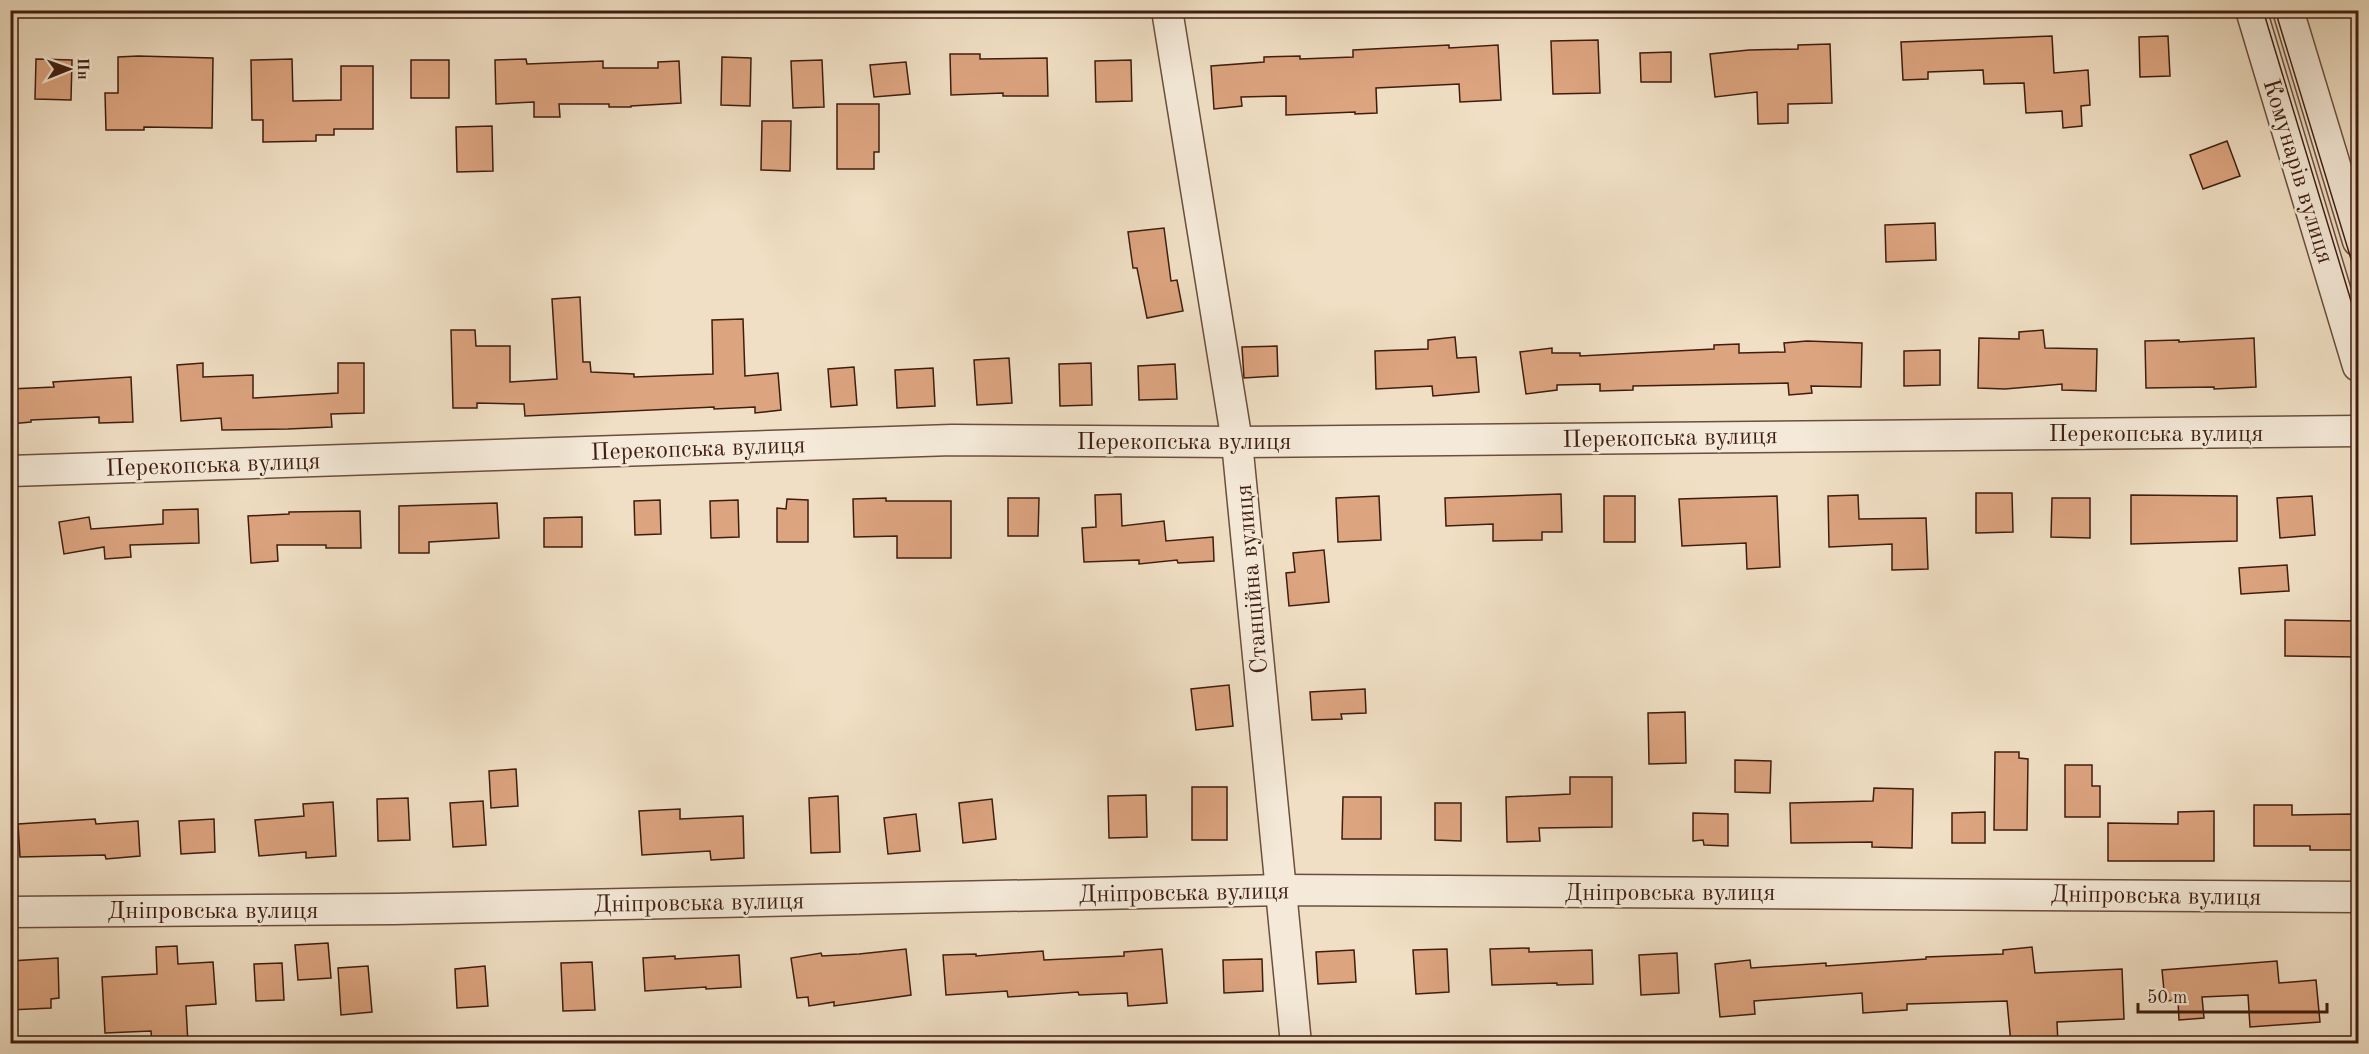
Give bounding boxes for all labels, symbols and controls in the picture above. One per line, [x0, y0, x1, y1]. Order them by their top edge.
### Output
north arrow [39, 39, 99, 99]
text: Пн [74, 58, 90, 80]
street label: Комунарів вулиця [2258, 76, 2337, 267]
street label: Перекопська вулиця [2048, 423, 2264, 447]
street label: Перекопська вулиця [1562, 425, 1778, 453]
street label: Перекопська вулиця [1076, 431, 1292, 455]
street label: Перекопська вулиця [590, 434, 806, 466]
street label: Перекопська вулиця [105, 450, 321, 482]
street label: Станційна вулиця [1233, 483, 1273, 675]
street label: Дніпровська вулиця [1078, 880, 1290, 908]
street label: Дніпровська вулиця [1565, 882, 1775, 906]
street label: Дніпровська вулиця [2050, 883, 2262, 911]
street label: Дніпровська вулиця [593, 890, 805, 918]
street label: Дніпровська вулиця [108, 900, 318, 924]
scale bar [2138, 976, 2327, 1014]
text: 50 m [2147, 989, 2187, 1007]

